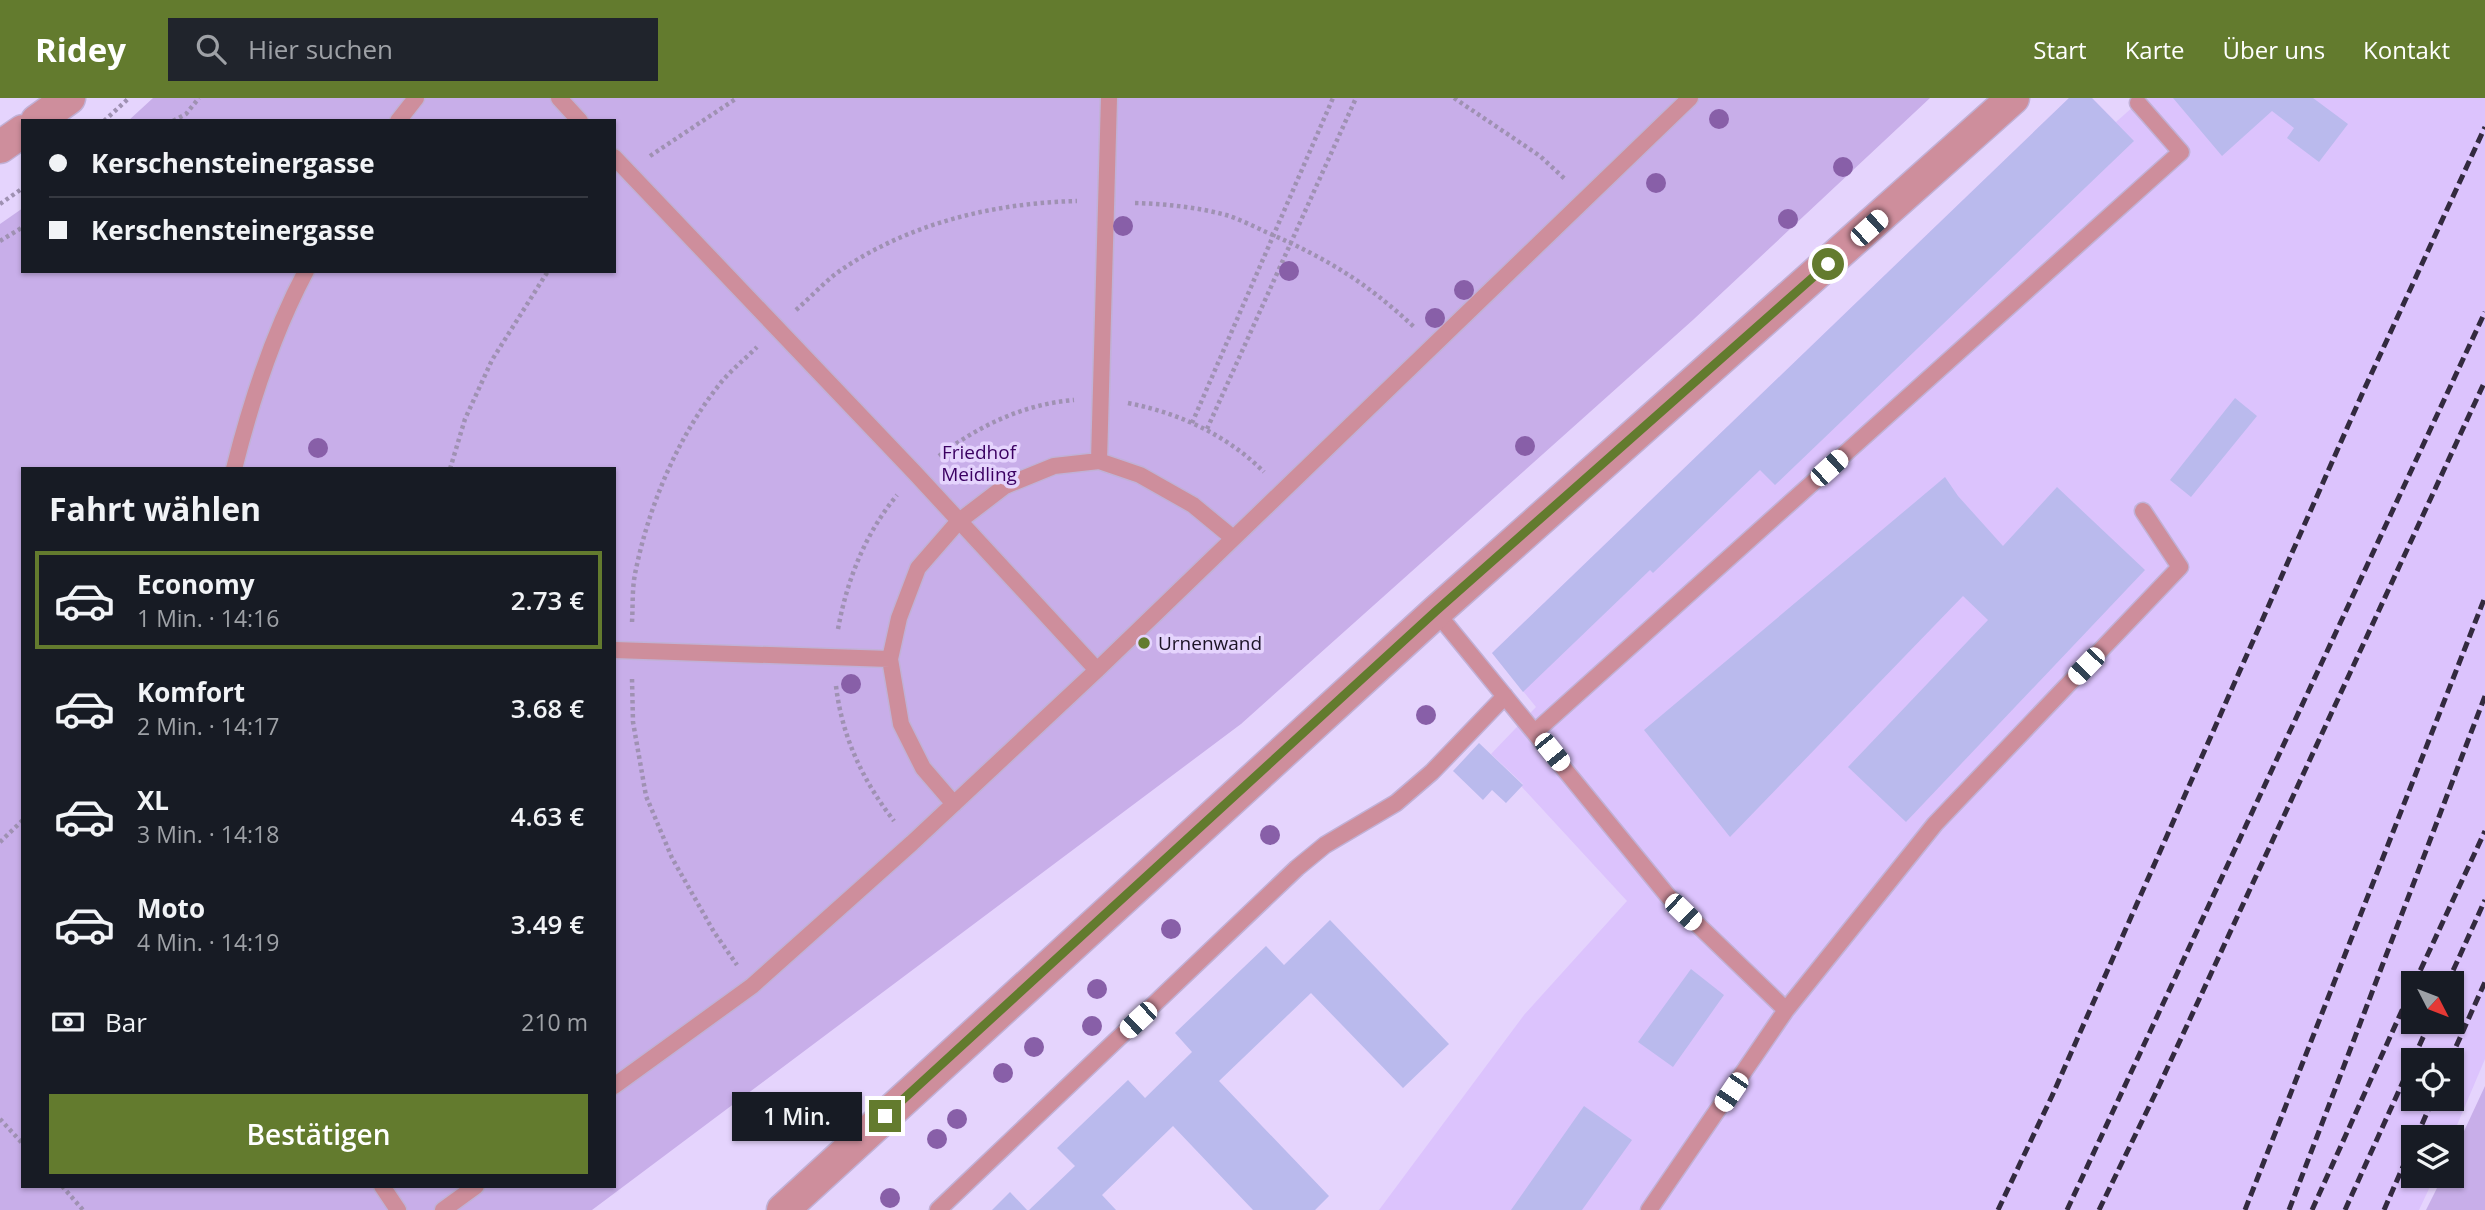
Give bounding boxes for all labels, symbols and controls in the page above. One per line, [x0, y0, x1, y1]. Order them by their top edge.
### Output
search box [168, 18, 658, 81]
text: Ridey [35, 27, 126, 72]
icon: search [192, 30, 230, 68]
text: Hier suchen [248, 31, 393, 67]
text: Start [2033, 33, 2087, 66]
text: Karte [2125, 33, 2185, 66]
text: Über uns [2223, 33, 2325, 66]
text: Kontakt [2363, 33, 2450, 66]
text: Kerschensteinergasse [91, 145, 375, 181]
car [1847, 206, 1892, 250]
text: Kerschensteinergasse [91, 212, 375, 248]
route start [1812, 248, 1844, 280]
park label: Friedhof Meidling [941, 439, 1018, 487]
car [1807, 446, 1852, 490]
text: Fahrt wählen [49, 487, 261, 530]
text: Economy [137, 566, 255, 602]
icon: car [53, 569, 116, 632]
text: 2.73 € [511, 582, 584, 618]
text: 1 Min. · 14:16 [137, 602, 279, 634]
place label: Urnenwand [1158, 630, 1262, 656]
marker: Urnenwand [1136, 635, 1152, 651]
car [2064, 644, 2109, 688]
text: Komfort [137, 674, 245, 710]
icon: car [53, 677, 116, 740]
text: 3.68 € [511, 690, 584, 726]
text: 2 Min. · 14:17 [137, 710, 279, 742]
car [1531, 729, 1574, 775]
text: XL [137, 782, 169, 818]
icon: car [53, 785, 116, 848]
text: 4.63 € [511, 798, 584, 834]
text: 3 Min. · 14:18 [137, 818, 279, 850]
text: Moto [137, 890, 205, 926]
car [1661, 890, 1706, 934]
icon: car [53, 893, 116, 956]
text: 3.49 € [511, 906, 584, 942]
text: 4 Min. · 14:19 [137, 926, 279, 958]
north arrow [2401, 971, 2464, 1034]
map controls [2401, 971, 2464, 1188]
car [1116, 998, 1161, 1042]
icon: cash [49, 1003, 87, 1041]
text: Bar [105, 1004, 147, 1040]
text: 210 m [521, 1006, 588, 1038]
button: locate [2401, 1048, 2464, 1111]
car [1711, 1069, 1752, 1115]
callout: 1 Min. [731, 1091, 860, 1140]
button: Bestätigen [49, 1094, 588, 1174]
text: 1 Min. [763, 1100, 831, 1132]
route end [869, 1100, 901, 1132]
button: layers [2401, 1125, 2464, 1188]

